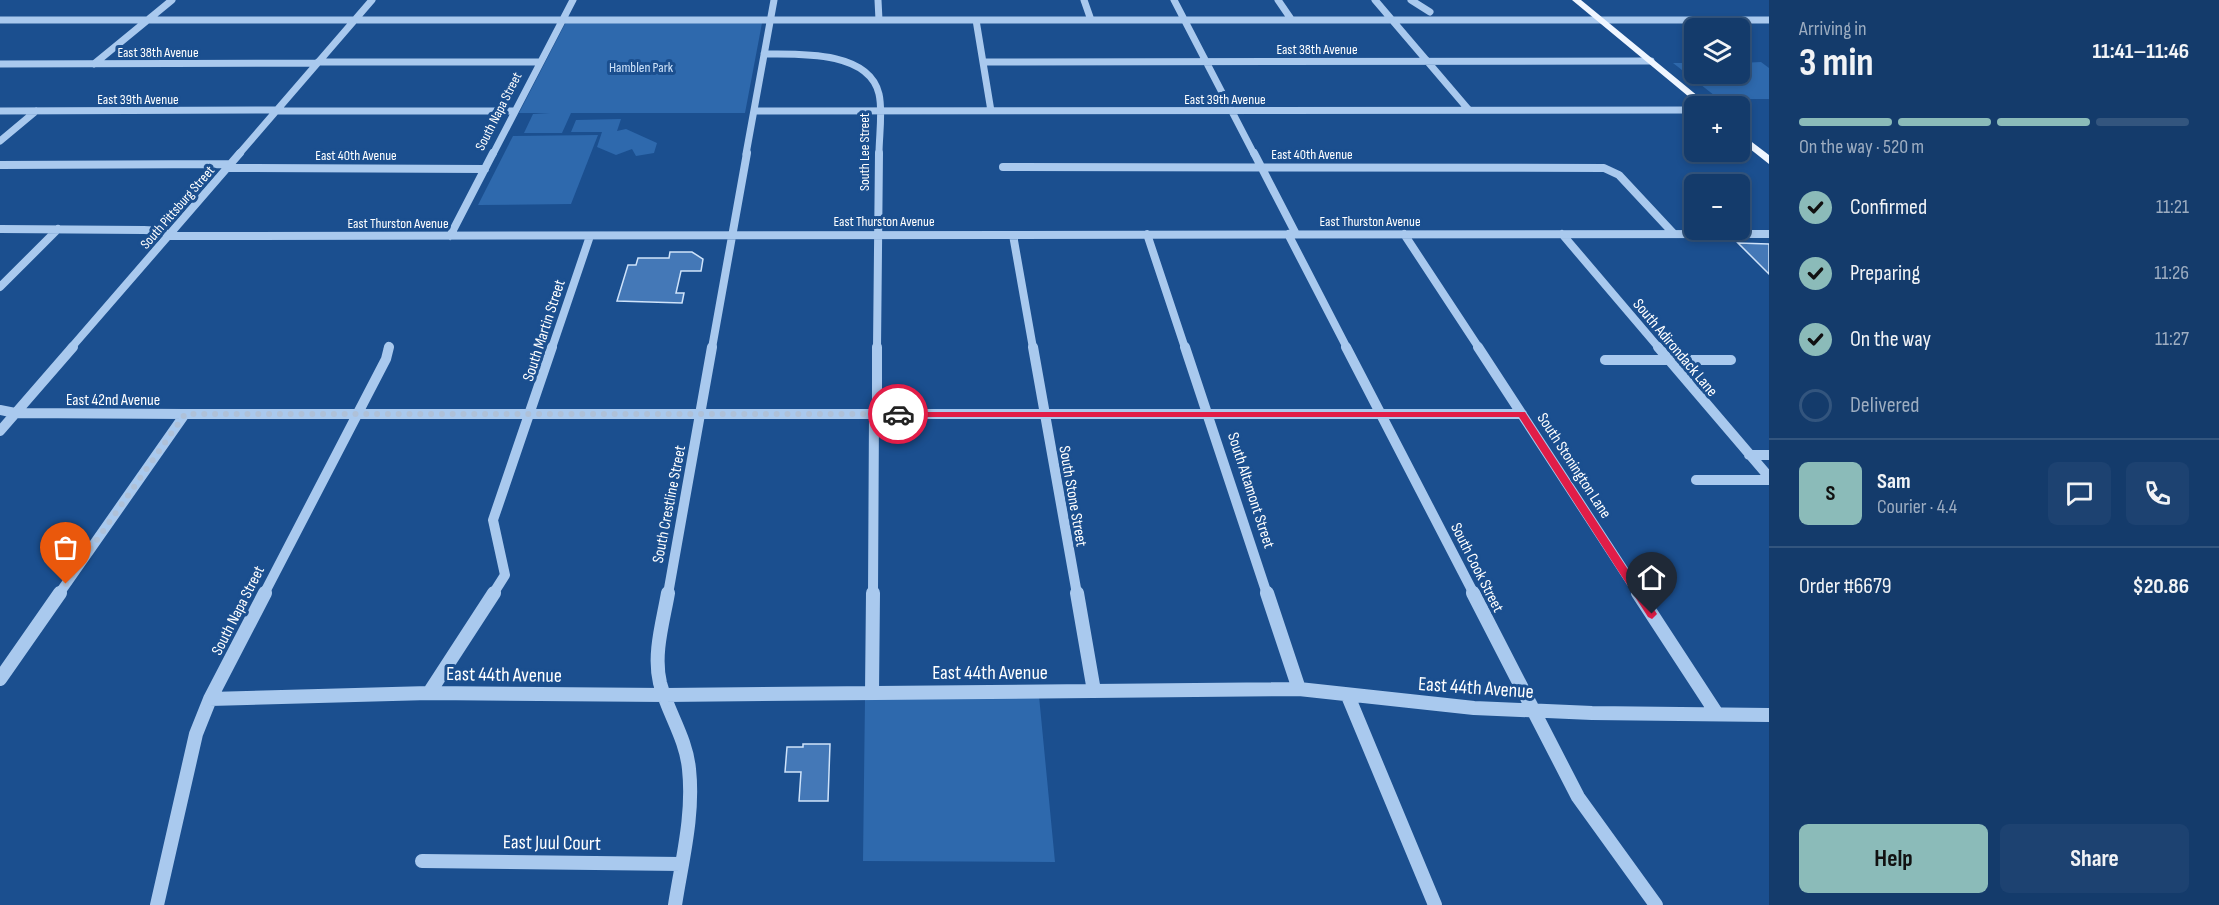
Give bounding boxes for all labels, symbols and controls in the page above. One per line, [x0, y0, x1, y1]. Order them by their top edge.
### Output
text: Arriving in [1799, 17, 1867, 41]
map controls [1684, 18, 1750, 240]
button: layers [1684, 18, 1750, 84]
text: 11:41–11:46 [2092, 38, 2189, 65]
text: 3 min [1799, 40, 1874, 87]
street label: East 38th Avenue [1276, 41, 1358, 58]
street label: East 38th Avenue [117, 44, 199, 61]
park label: Hamblen Park [609, 59, 674, 76]
street label: South Napa Street [471, 69, 525, 153]
street label: East 39th Avenue [97, 91, 179, 108]
street label: East 39th Avenue [1184, 91, 1266, 108]
button: + [1684, 96, 1750, 162]
street label: South Lee Street [856, 113, 873, 191]
text: On the way · 520 m [1799, 135, 1924, 159]
street label: East 40th Avenue [1271, 146, 1353, 163]
street label: East 40th Avenue [315, 147, 397, 164]
street label: South Pittsburg Street [137, 162, 218, 252]
button: − [1684, 174, 1750, 240]
icon: check [1799, 191, 1832, 224]
text: Confirmed [1850, 194, 1927, 221]
text: 11:21 [2156, 195, 2189, 219]
street label: East Thurston Avenue [833, 213, 935, 230]
street label: East Thurston Avenue [1319, 213, 1421, 230]
street label: East Thurston Avenue [347, 215, 449, 232]
icon: check [1799, 257, 1832, 290]
text: Preparing [1850, 260, 1920, 287]
text: 11:26 [2154, 261, 2189, 285]
street label: South Martin Street [519, 277, 570, 384]
street label: South Adirondack Lane [1628, 295, 1721, 401]
icon: check [1799, 323, 1832, 356]
text: On the way [1850, 326, 1931, 353]
text: 11:27 [2155, 327, 2189, 351]
courier [868, 384, 928, 444]
street label: East 42nd Avenue [66, 391, 160, 410]
text: Delivered [1850, 392, 1919, 419]
icon: car [882, 398, 915, 431]
street label: South Stonington Lane [1533, 410, 1615, 522]
street label: South Altamont Street [1223, 430, 1278, 551]
street label: South Crestline Street [649, 444, 690, 565]
street label: South Stone Street [1054, 444, 1091, 548]
button: chat [2048, 462, 2111, 525]
button: phone [2126, 462, 2189, 525]
text: Sam [1877, 468, 1911, 495]
text: S [1826, 480, 1835, 507]
text: Courier · 4.4 [1877, 495, 1957, 519]
street label: South Cook Street [1446, 520, 1507, 616]
pin [40, 522, 91, 584]
icon: bag [49, 531, 82, 564]
pin [1626, 552, 1677, 614]
icon: home [1635, 561, 1668, 594]
street label: South Napa Street [208, 563, 269, 659]
text: Order #6679 [1799, 573, 1891, 600]
text: $20.86 [2132, 573, 2189, 600]
street label: East 44th Avenue [932, 661, 1048, 685]
street label: East 44th Avenue [446, 662, 562, 688]
street label: East 44th Avenue [1417, 672, 1534, 704]
button: Help [1799, 824, 1988, 893]
button: Share [2000, 824, 2189, 893]
street label: East Juul Court [503, 830, 601, 856]

